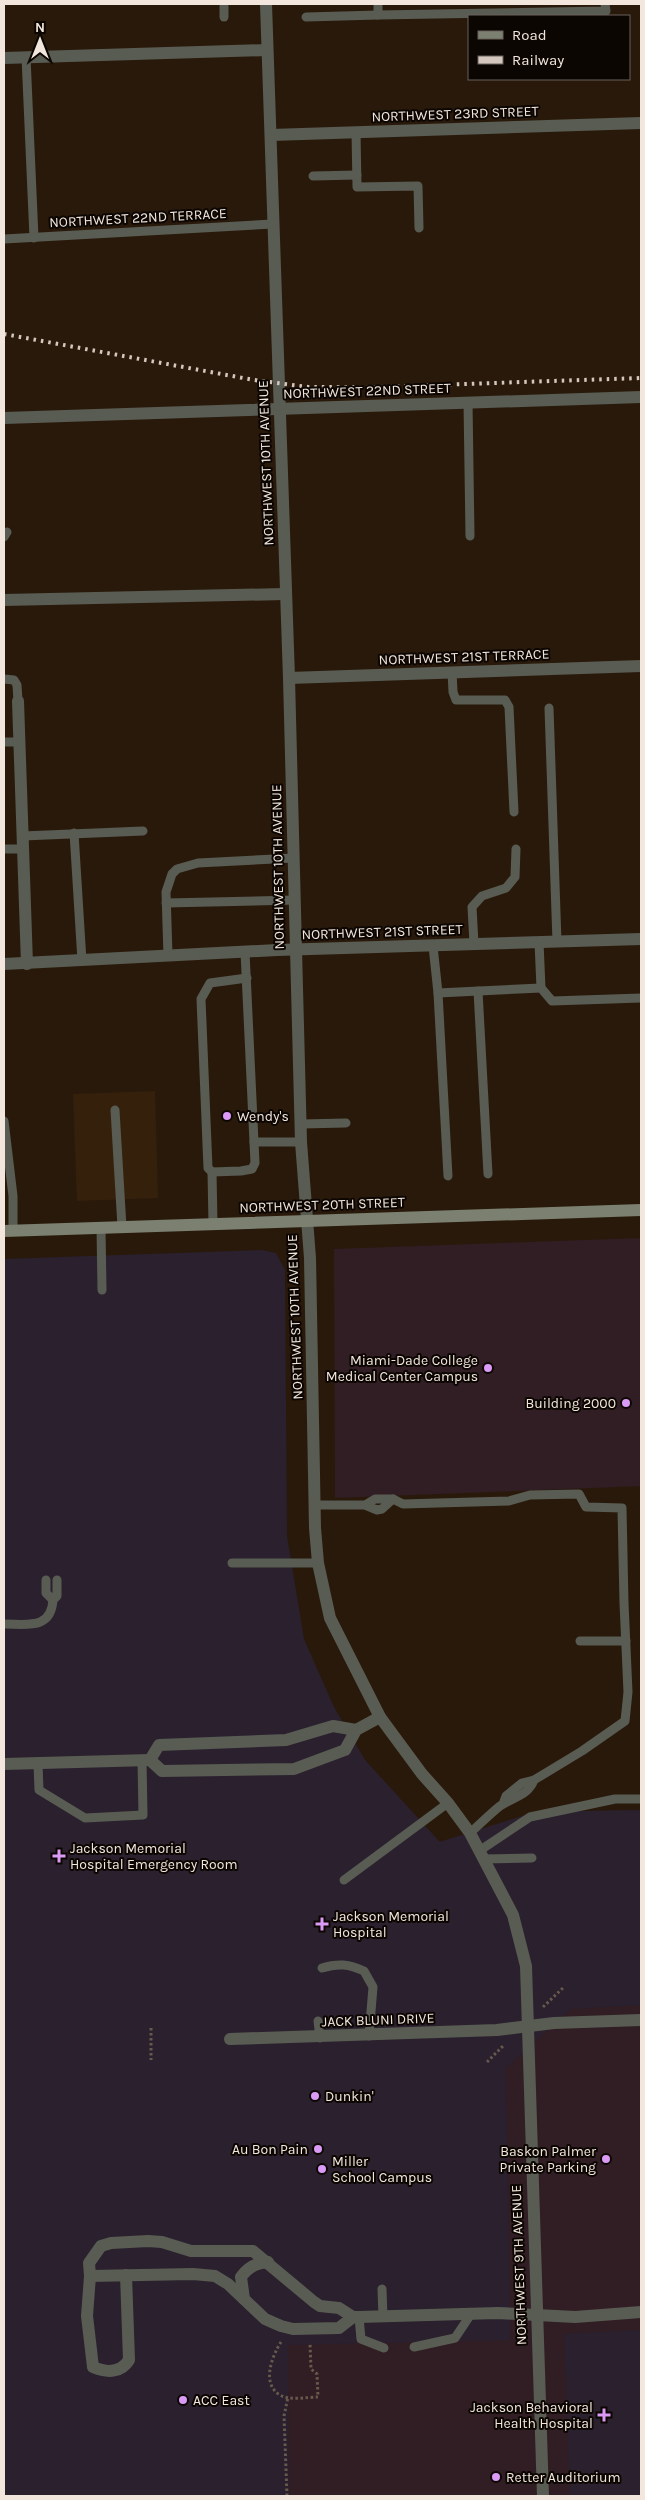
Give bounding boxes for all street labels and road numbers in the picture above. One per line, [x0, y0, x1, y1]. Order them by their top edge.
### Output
street label: NORTHWEST 23RD STREET [371, 103, 539, 125]
street label: NORTHWEST 22ND TERRACE [49, 205, 227, 231]
street label: NORTHWEST 10TH AVENUE [255, 380, 277, 546]
street label: NORTHWEST 22ND STREET [283, 380, 451, 402]
street label: NORTHWEST 21ST TERRACE [378, 646, 550, 668]
street label: NORTHWEST 10TH AVENUE [268, 784, 288, 950]
street label: NORTHWEST 21ST STREET [301, 921, 463, 943]
street label: NORTHWEST 20TH STREET [239, 1194, 405, 1216]
street label: NORTHWEST 10TH AVENUE [284, 1234, 306, 1400]
street label: JACK BLUNI DRIVE [321, 2010, 435, 2030]
street label: NORTHWEST 9TH AVENUE [508, 2184, 530, 2346]

